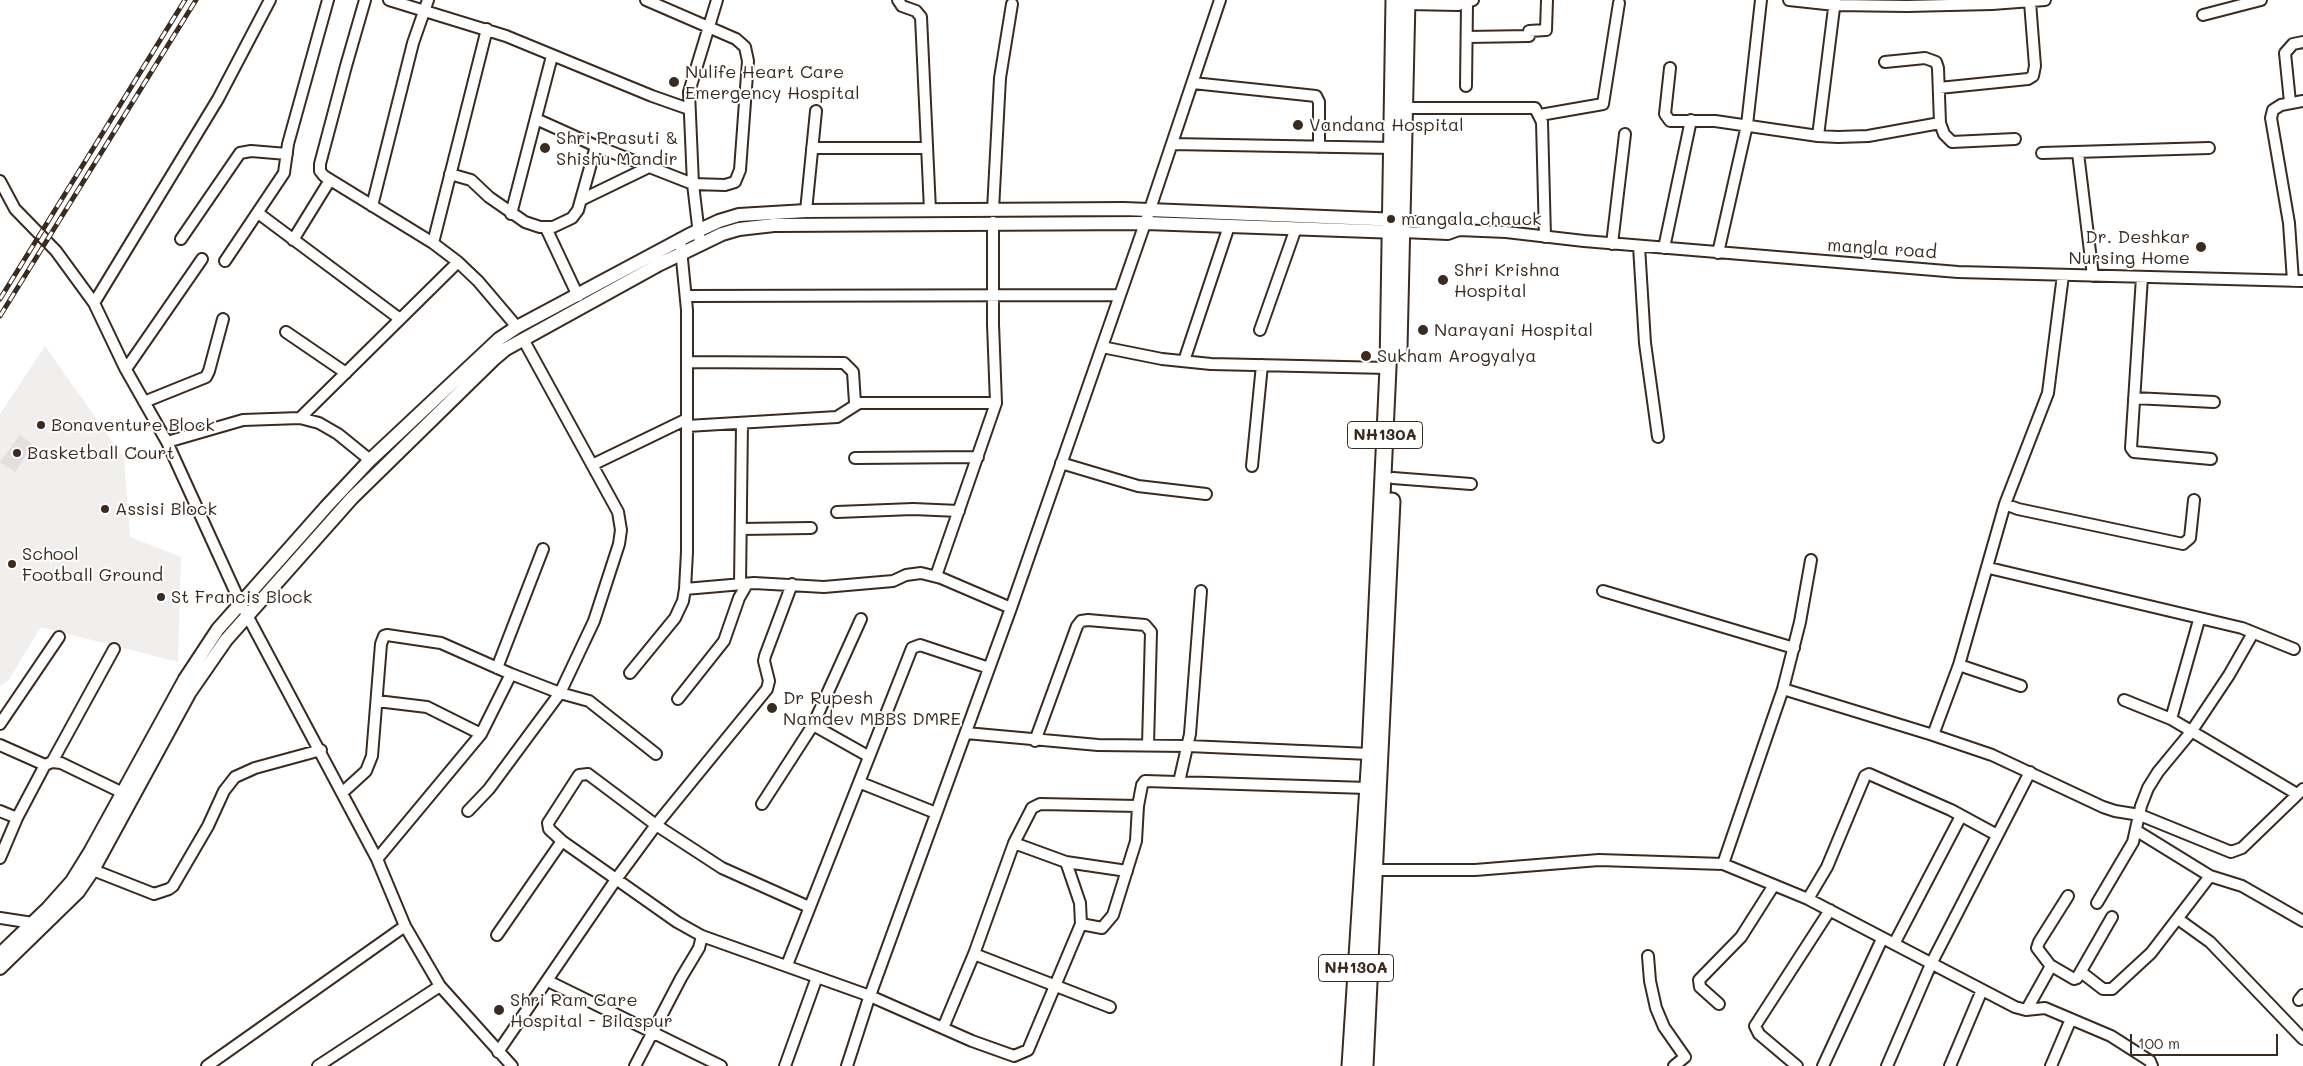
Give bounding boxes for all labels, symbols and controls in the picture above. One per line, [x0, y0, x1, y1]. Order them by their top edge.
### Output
place label: Nulife Heart Care Emergency Hospital [685, 61, 860, 104]
marker: Nulife Heart Care Emergency Hospital [667, 75, 681, 89]
place label: Vandana Hospital [1309, 114, 1464, 136]
marker: Vandana Hospital [1291, 118, 1305, 132]
place label: Shri Prasuti & Shishu Mandir [556, 127, 679, 170]
marker: Shri Prasuti & Shishu Mandir [538, 141, 552, 155]
place label: mangala chauck [1401, 208, 1542, 230]
marker: mangala chauck [1385, 213, 1397, 225]
place label: Dr. Deshkar Nursing Home [2068, 226, 2190, 268]
street label: mangla road [1826, 234, 1938, 264]
marker: Dr. Deshkar Nursing Home [2194, 240, 2208, 254]
place label: Shri Krishna Hospital [1454, 259, 1560, 302]
marker: Shri Krishna Hospital [1436, 273, 1450, 287]
place label: Narayani Hospital [1434, 319, 1593, 341]
marker: Narayani Hospital [1416, 323, 1430, 337]
place label: Sukham Arogyalya [1377, 345, 1536, 367]
marker: Sukham Arogyalya [1359, 349, 1373, 363]
place label: Bonaventure Block [51, 414, 215, 436]
marker: Bonaventure Block [35, 419, 47, 431]
road number: NH130A [1348, 422, 1422, 448]
place label: Basketball Court [27, 442, 175, 464]
marker: Basketball Court [11, 447, 23, 459]
place label: Assisi Block [115, 498, 217, 520]
marker: Assisi Block [99, 503, 111, 515]
place label: School Football Ground [22, 543, 163, 586]
marker: School Football Ground [6, 558, 18, 570]
place label: St Francis Block [171, 586, 312, 608]
marker: St Francis Block [155, 591, 167, 603]
place label: Dr Rupesh Namdev MBBS DMRE [783, 687, 961, 730]
marker: Dr Rupesh Namdev MBBS DMRE [765, 701, 779, 715]
road number: NH130A [1318, 954, 1394, 981]
place label: Shri Ram Care Hospital - Bilaspur [510, 989, 673, 1032]
marker: Shri Ram Care Hospital - Bilaspur [492, 1003, 506, 1017]
scale bar [2133, 1024, 2280, 1056]
text: 100 m [2138, 1033, 2180, 1053]

